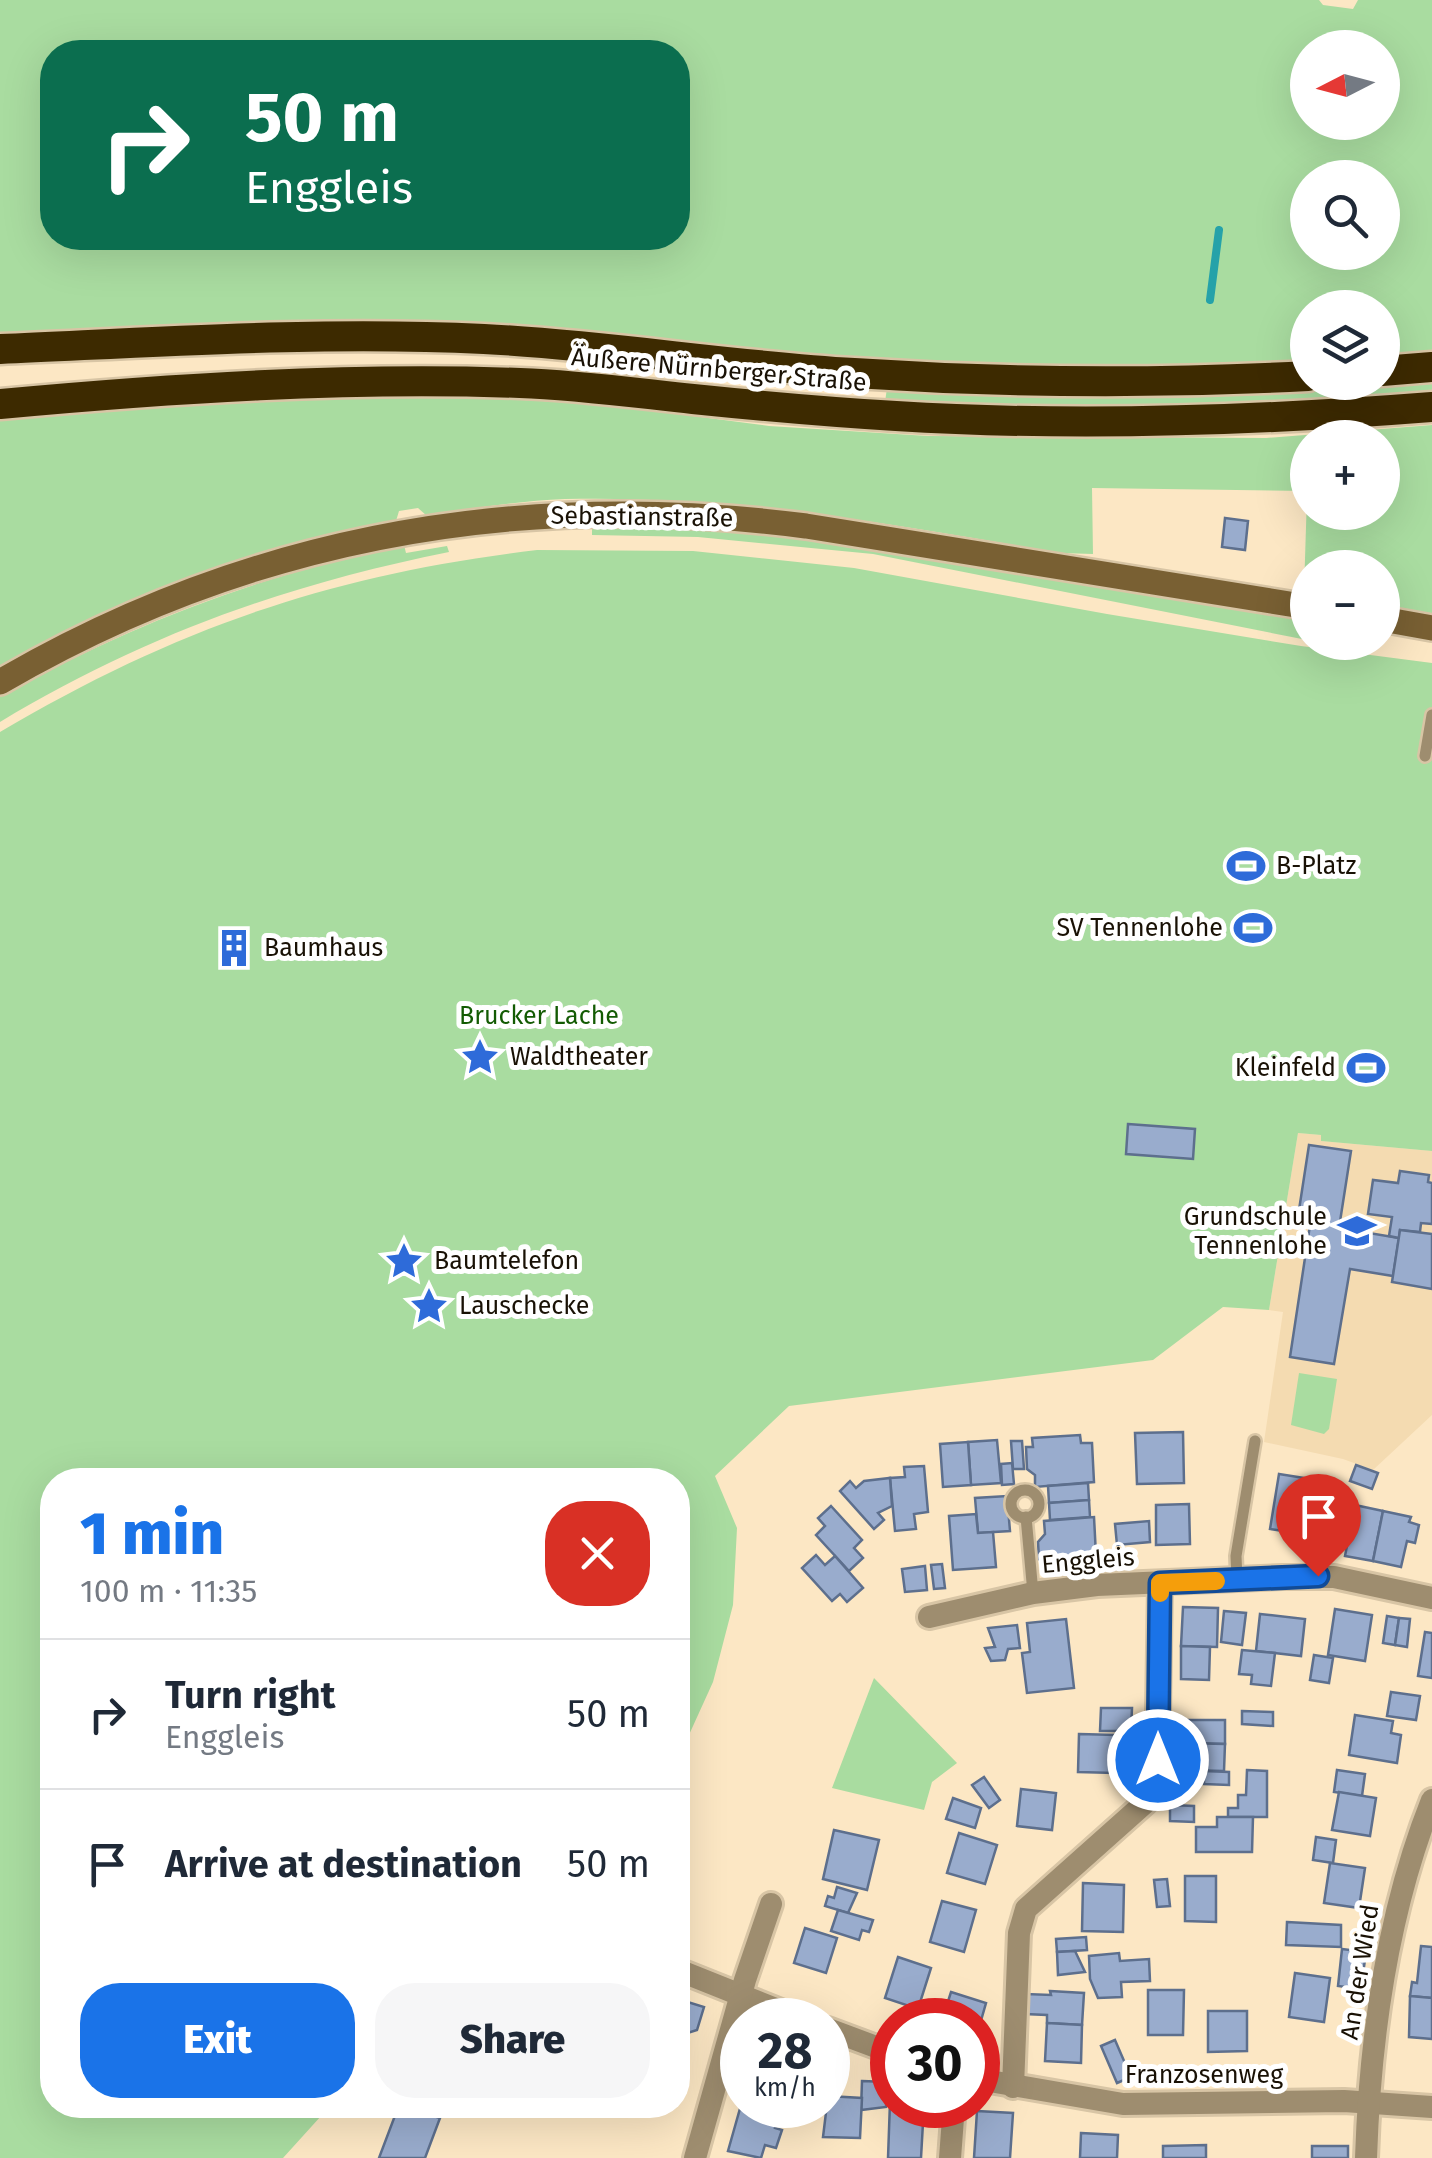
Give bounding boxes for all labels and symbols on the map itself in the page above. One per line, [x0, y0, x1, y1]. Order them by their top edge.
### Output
north arrow [1290, 30, 1400, 140]
street label: Äußere Nürnberger Straße [570, 342, 868, 398]
street label: Sebastianstraße [550, 500, 734, 534]
sports icon: B-Platz [1225, 845, 1267, 887]
place label: B-Platz [1276, 851, 1356, 881]
sports icon: SV Tennenlohe [1232, 907, 1274, 949]
place label: SV Tennenlohe [1057, 913, 1223, 943]
building icon: Baumhaus [213, 927, 255, 969]
place label: Baumhaus [264, 933, 383, 963]
park label: Brucker Lache [459, 1001, 619, 1031]
place icon: Waldtheater [459, 1036, 501, 1078]
place label: Waldtheater [510, 1042, 648, 1072]
sports icon: Kleinfeld [1345, 1047, 1387, 1089]
place label: Kleinfeld [1235, 1053, 1336, 1083]
place label: Grundschule Tennenlohe [1184, 1202, 1327, 1261]
school or university icon: Grundschule Tennenlohe [1336, 1210, 1378, 1252]
place icon: Baumtelefon [383, 1240, 425, 1282]
place label: Baumtelefon [434, 1246, 579, 1276]
place icon: Lauschecke [408, 1285, 450, 1327]
place label: Lauschecke [459, 1291, 589, 1321]
pin [1276, 1474, 1361, 1577]
street label: Enggleis [1040, 1542, 1136, 1580]
position arrow [1106, 1708, 1210, 1812]
street label: An der Wied [1334, 1902, 1386, 2042]
speed limit sign: 30 [870, 1998, 1000, 2128]
street label: Franzosenweg [1125, 2060, 1283, 2090]

